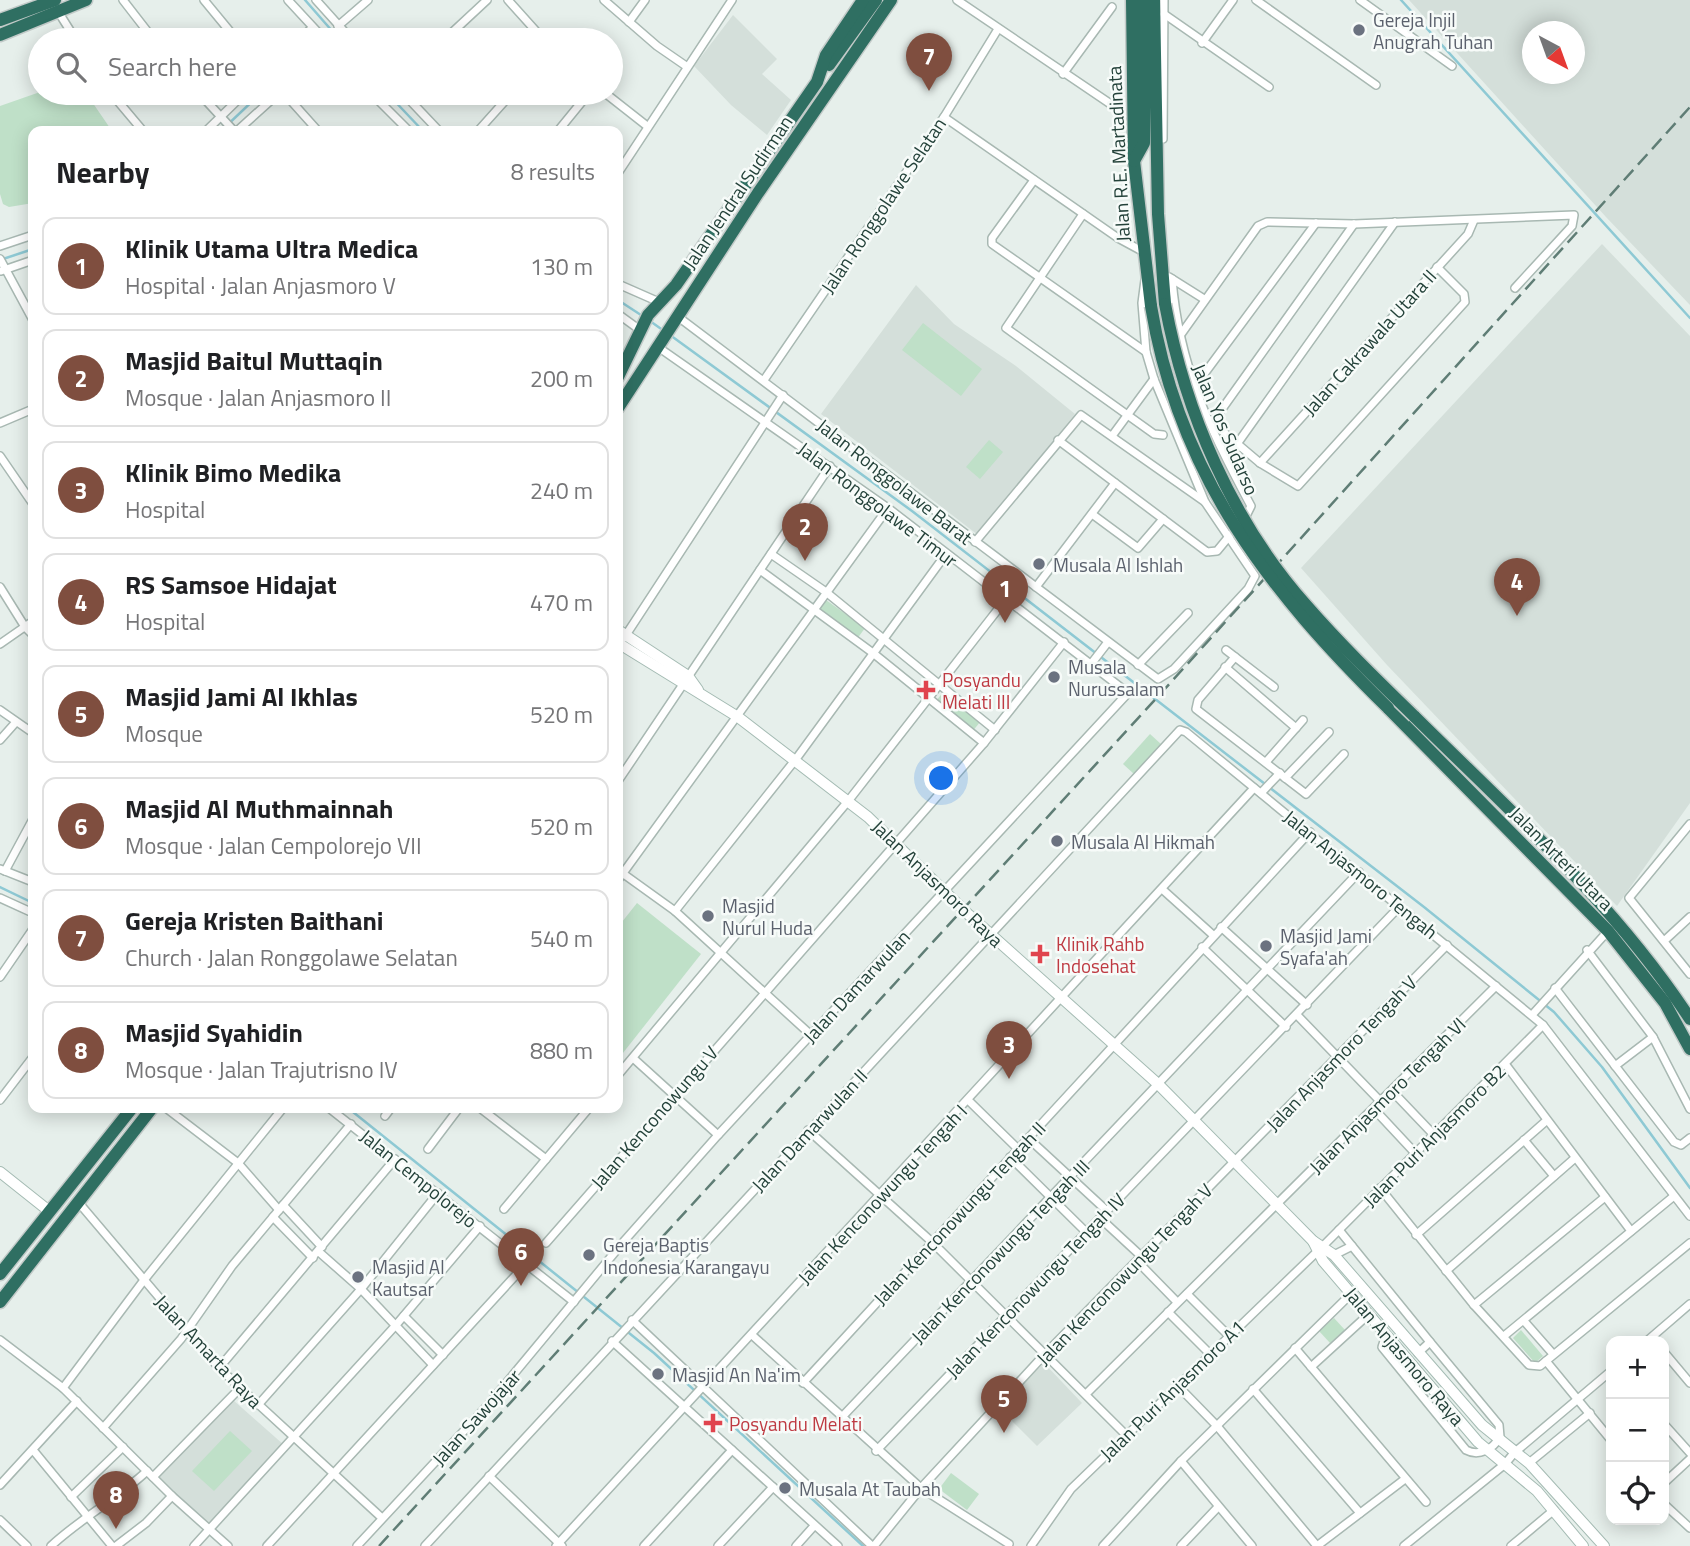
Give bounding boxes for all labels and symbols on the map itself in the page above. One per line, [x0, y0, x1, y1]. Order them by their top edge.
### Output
place label: Gereja Injil Anugrah Tuhan [1373, 5, 1493, 56]
north arrow [1522, 21, 1585, 84]
marker: Gereja Injil Anugrah Tuhan [1351, 22, 1367, 38]
pin: 7 [906, 33, 952, 91]
street label: Jalan R.E. Martadinata [1099, 65, 1137, 243]
street label: Jalan Jendral Sudirman [675, 109, 799, 275]
street label: Jalan Ronggolawe Selatan [813, 111, 953, 299]
street label: Jalan Cakrawala Utara II [1295, 262, 1443, 422]
street label: Jalan Yos Sudarso [1185, 359, 1267, 499]
street label: Jalan Ronggolawe Barat [811, 411, 979, 551]
street label: Jalan Ronggolawe Timur [792, 434, 964, 574]
pin: 2 [782, 503, 828, 561]
place label: Musala Al Ishlah [1053, 550, 1183, 579]
marker: Musala Al Ishlah [1031, 556, 1047, 572]
pin: 4 [1494, 558, 1540, 616]
pin: 1 [982, 565, 1028, 623]
place label: Musala Nurussalam [1068, 652, 1165, 703]
place label: Posyandu Melati III [942, 665, 1021, 716]
marker: Musala Nurussalam [1046, 669, 1062, 685]
marker: Posyandu Melati III [916, 680, 936, 700]
your location [924, 761, 958, 795]
street label: Jalan Arteri Utara [1503, 799, 1621, 917]
street label: Jalan Anjasmoro Tengah [1277, 802, 1445, 946]
street label: Jalan Anjasmoro Raya [866, 812, 1011, 954]
place label: Musala Al Hikmah [1071, 827, 1215, 856]
marker: Musala Al Hikmah [1049, 833, 1065, 849]
place label: Masjid Nurul Huda [722, 891, 813, 942]
marker: Masjid Nurul Huda [700, 908, 716, 924]
place label: Masjid Jami Syafa'ah [1280, 921, 1372, 972]
street label: Jalan Damarwulan [796, 923, 916, 1049]
place label: Klinik Rahb Indosehat [1056, 929, 1144, 980]
marker: Masjid Jami Syafa'ah [1258, 938, 1274, 954]
marker: Klinik Rahb Indosehat [1030, 944, 1050, 964]
street label: Jalan Anjasmoro Tengah V [1259, 969, 1423, 1137]
street label: Jalan Anjasmoro Tengah VI [1302, 1010, 1472, 1180]
pin: 3 [986, 1021, 1032, 1079]
street label: Jalan Kenconowungu V [583, 1039, 725, 1195]
street label: Jalan Puri Anjasmoro B2 [1356, 1057, 1512, 1213]
street label: Jalan Damarwulan II [744, 1062, 874, 1198]
street label: Jalan Kenconowungu Tengah I [791, 1097, 973, 1291]
street label: Jalan Kenconowungu Tengah II [866, 1115, 1052, 1311]
street label: Jalan Cempolorejo [354, 1122, 484, 1234]
street label: Jalan Kenconowungu Tengah III [904, 1152, 1096, 1350]
street label: Jalan Kenconowungu Tengah V [1029, 1176, 1219, 1372]
street label: Jalan Kenconowungu Tengah IV [938, 1186, 1132, 1384]
pin: 6 [498, 1228, 544, 1286]
place label: Gereja Baptis Indonesia Karangayu [603, 1230, 770, 1281]
marker: Gereja Baptis Indonesia Karangayu [581, 1247, 597, 1263]
place label: Masjid Al Kautsar [372, 1252, 445, 1303]
marker: Masjid Al Kautsar [350, 1269, 366, 1285]
street label: Jalan Anjasmoro Raya [1338, 1280, 1472, 1432]
street label: Jalan Amarta Raya [148, 1287, 270, 1415]
street label: Jalan Puri Anjasmoro A1 [1093, 1313, 1251, 1467]
place label: Masjid An Na'im [672, 1360, 801, 1389]
street label: Jalan Sawojajar [425, 1362, 528, 1472]
marker: Masjid An Na'im [650, 1366, 666, 1382]
pin: 5 [981, 1375, 1027, 1433]
place label: Posyandu Melati [729, 1409, 862, 1438]
marker: Posyandu Melati [703, 1413, 723, 1433]
pin: 8 [93, 1471, 139, 1529]
place label: Musala At Taubah [799, 1474, 941, 1503]
marker: Musala At Taubah [777, 1480, 793, 1496]

